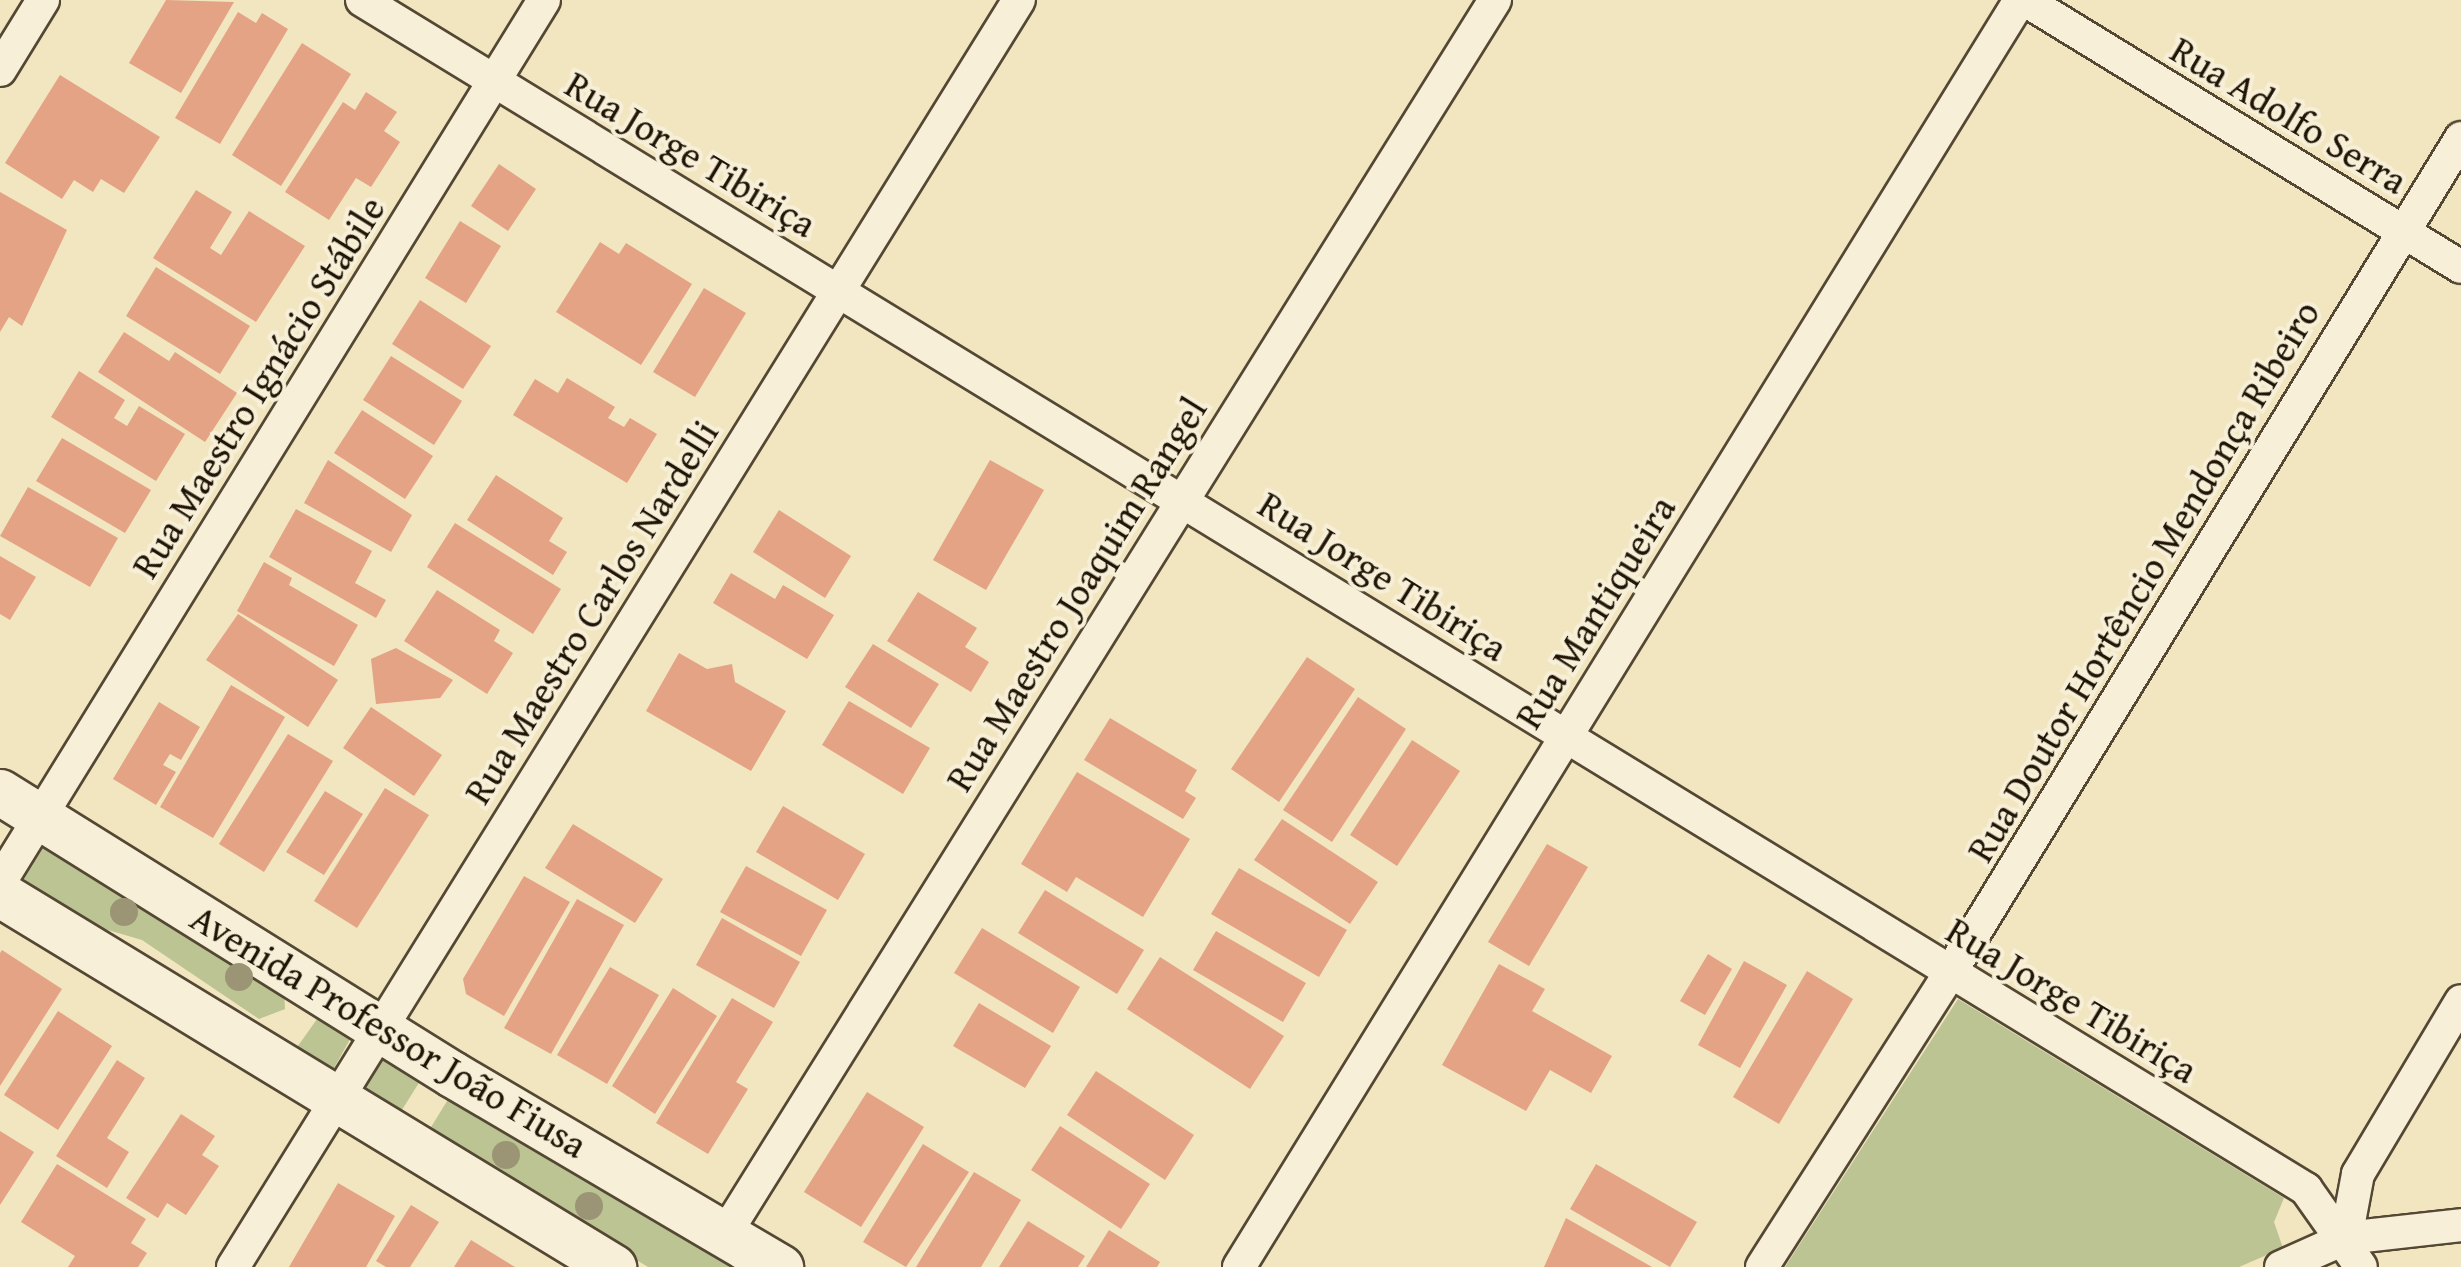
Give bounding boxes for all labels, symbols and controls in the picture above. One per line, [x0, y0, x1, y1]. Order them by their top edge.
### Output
street label: Rua Adolfo Serra [2163, 27, 2415, 203]
street label: Rua Jorge Tibiriça [557, 61, 825, 247]
street label: Rua Maestro Ignácio Stábile [122, 188, 394, 586]
street label: Rua Doutor Hortêncio Mendonça Ribeiro [1957, 292, 2329, 870]
street label: Rua Maestro Joaquim Rangel [936, 389, 1216, 799]
street label: Rua Maestro Carlos Nardelli [454, 412, 728, 812]
street label: Rua Jorge Tibiriça [1250, 481, 1516, 671]
street label: Rua Mantiqueira [1505, 487, 1685, 737]
street label: Avenida Professor João Fiusa [183, 895, 595, 1167]
street label: Rua Jorge Tibiriça [1938, 907, 2206, 1093]

